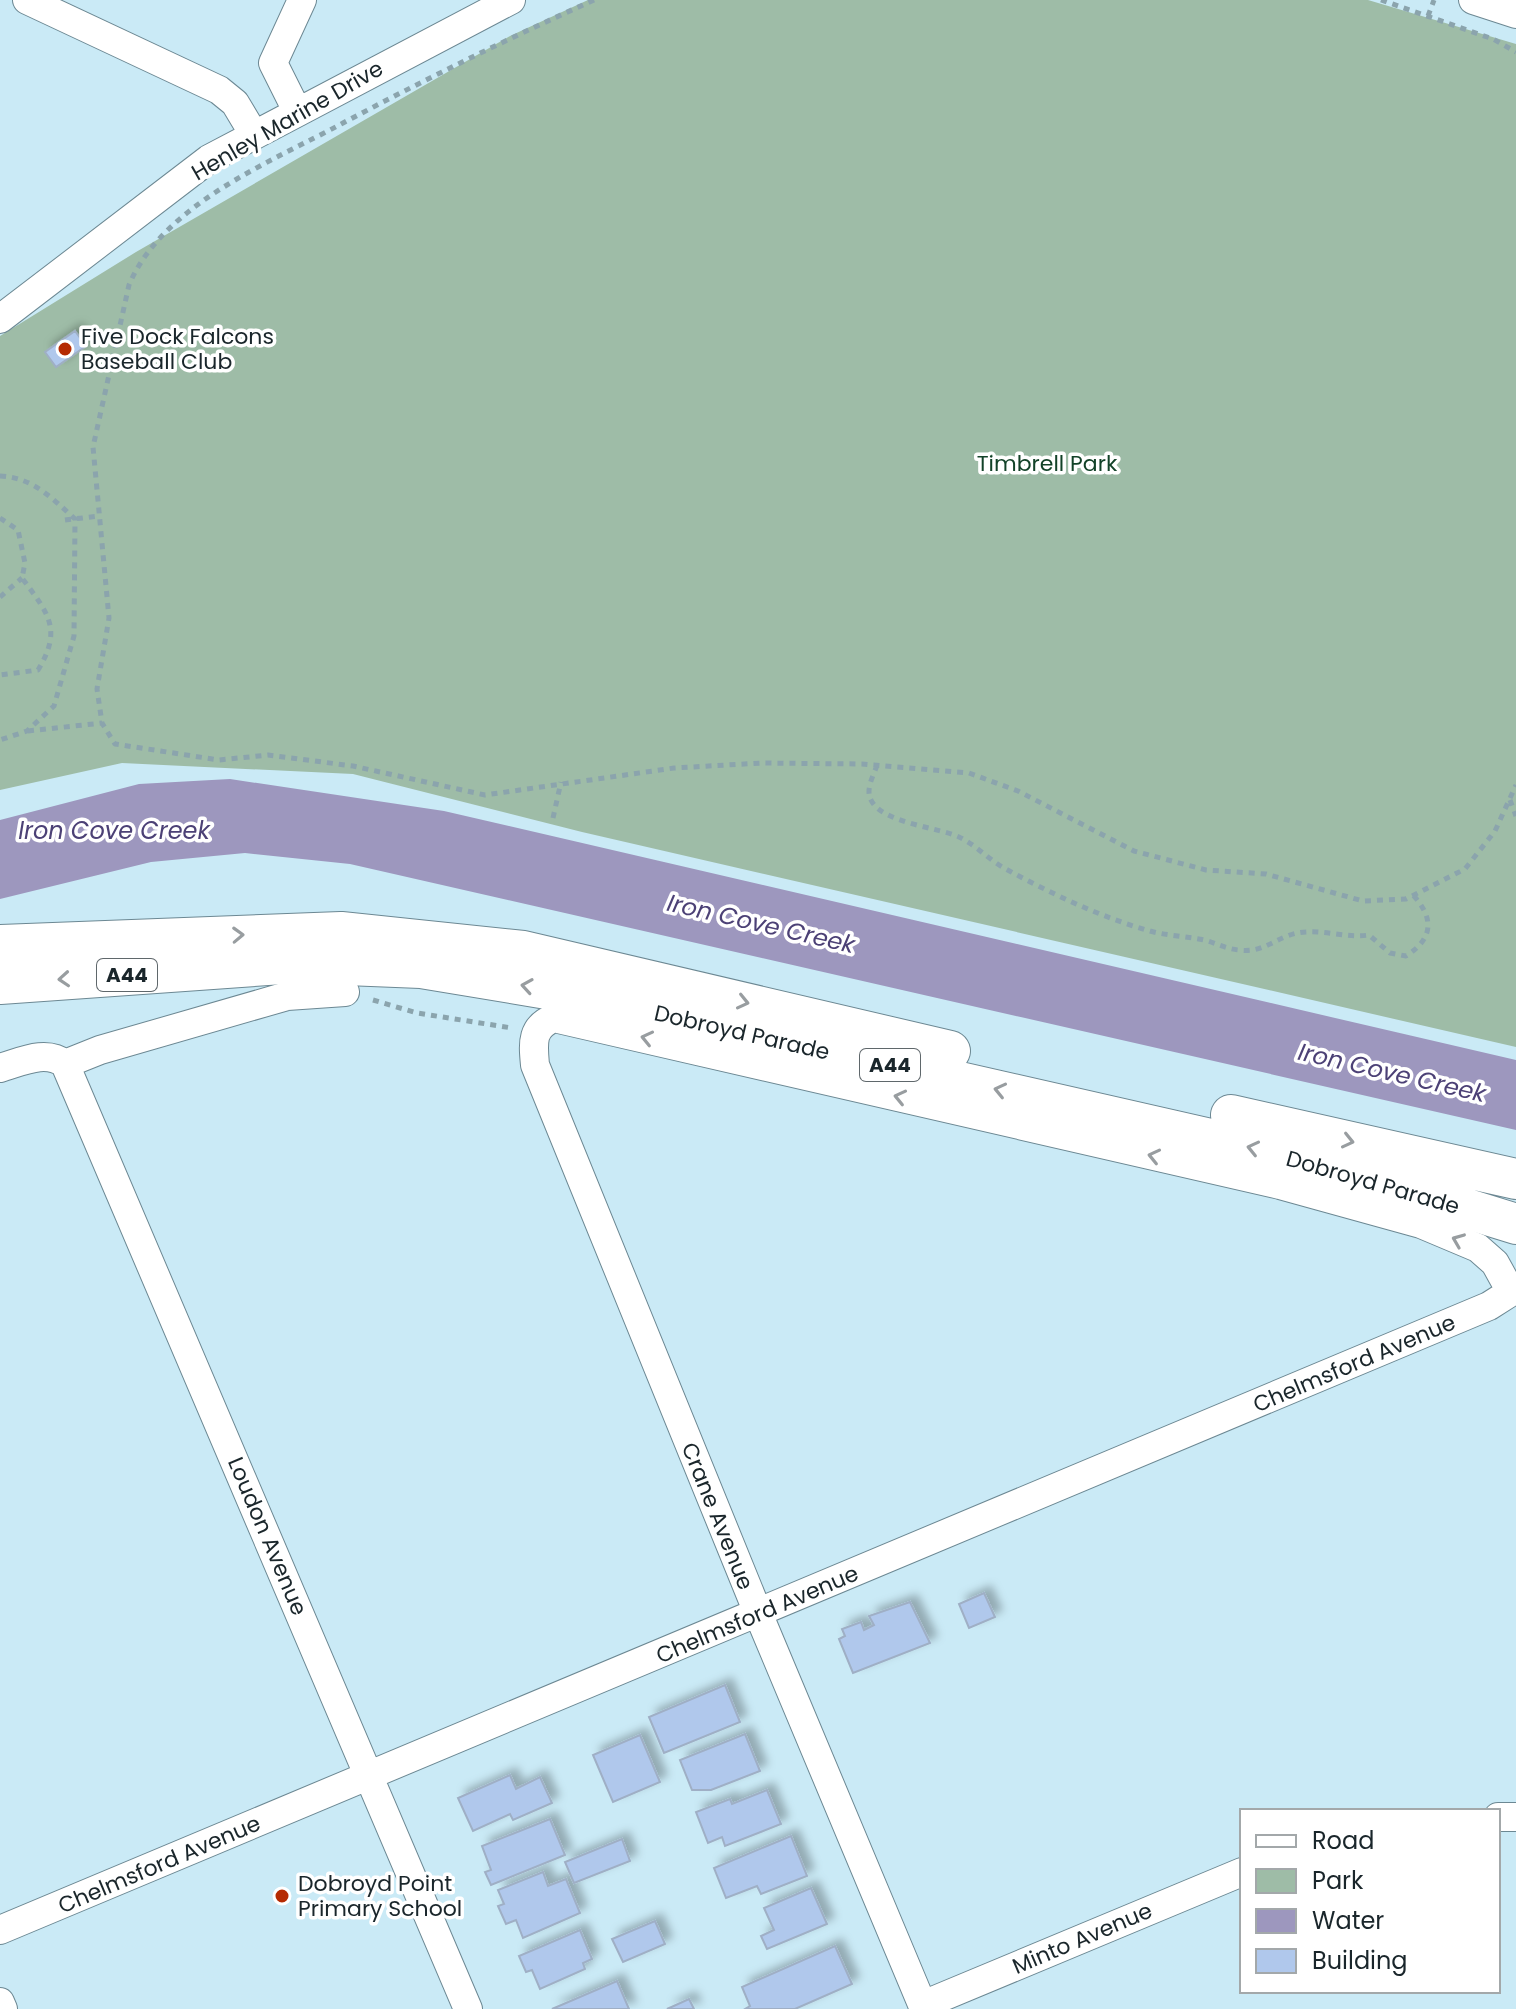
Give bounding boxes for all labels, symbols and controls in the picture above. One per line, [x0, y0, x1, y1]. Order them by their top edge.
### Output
street label: Henley Marine Drive [186, 53, 389, 188]
place label: Five Dock Falcons Baseball Club [81, 321, 274, 377]
marker: Five Dock Falcons Baseball Club [56, 340, 74, 358]
park label: Timbrell Park [977, 448, 1118, 479]
water label: Iron Cove Creek [18, 814, 211, 847]
water label: Iron Cove Creek [664, 886, 860, 962]
one-way arrow [232, 927, 245, 944]
road number: A44 [97, 959, 157, 991]
one-way arrow [58, 970, 71, 987]
one-way arrow [520, 978, 534, 995]
one-way arrow [736, 993, 749, 1010]
street label: Dobroyd Parade [651, 997, 833, 1068]
one-way arrow [641, 1030, 655, 1047]
water label: Iron Cove Creek [1295, 1035, 1491, 1111]
road number: A44 [860, 1049, 920, 1081]
one-way arrow [993, 1082, 1007, 1099]
one-way arrow [894, 1089, 908, 1106]
one-way arrow [1340, 1132, 1354, 1149]
one-way arrow [1247, 1141, 1260, 1158]
street label: Dobroyd Parade [1282, 1143, 1463, 1222]
one-way arrow [1147, 1148, 1161, 1165]
one-way arrow [1452, 1233, 1466, 1249]
street label: Chelmsford Avenue [1248, 1307, 1460, 1420]
street label: Crane Avenue [674, 1438, 761, 1594]
street label: Loudon Avenue [220, 1452, 315, 1620]
street label: Chelmsford Avenue [651, 1558, 863, 1671]
street label: Chelmsford Avenue [53, 1808, 265, 1921]
legend [1240, 1809, 1500, 1993]
text: Road [1312, 1824, 1374, 1857]
text: Park [1312, 1864, 1364, 1897]
place label: Dobroyd Point Primary School [298, 1868, 462, 1924]
marker: Dobroyd Point Primary School [273, 1887, 291, 1905]
street label: Minto Avenue [1008, 1895, 1157, 1982]
text: Water [1312, 1904, 1384, 1937]
text: Building [1312, 1944, 1408, 1977]

